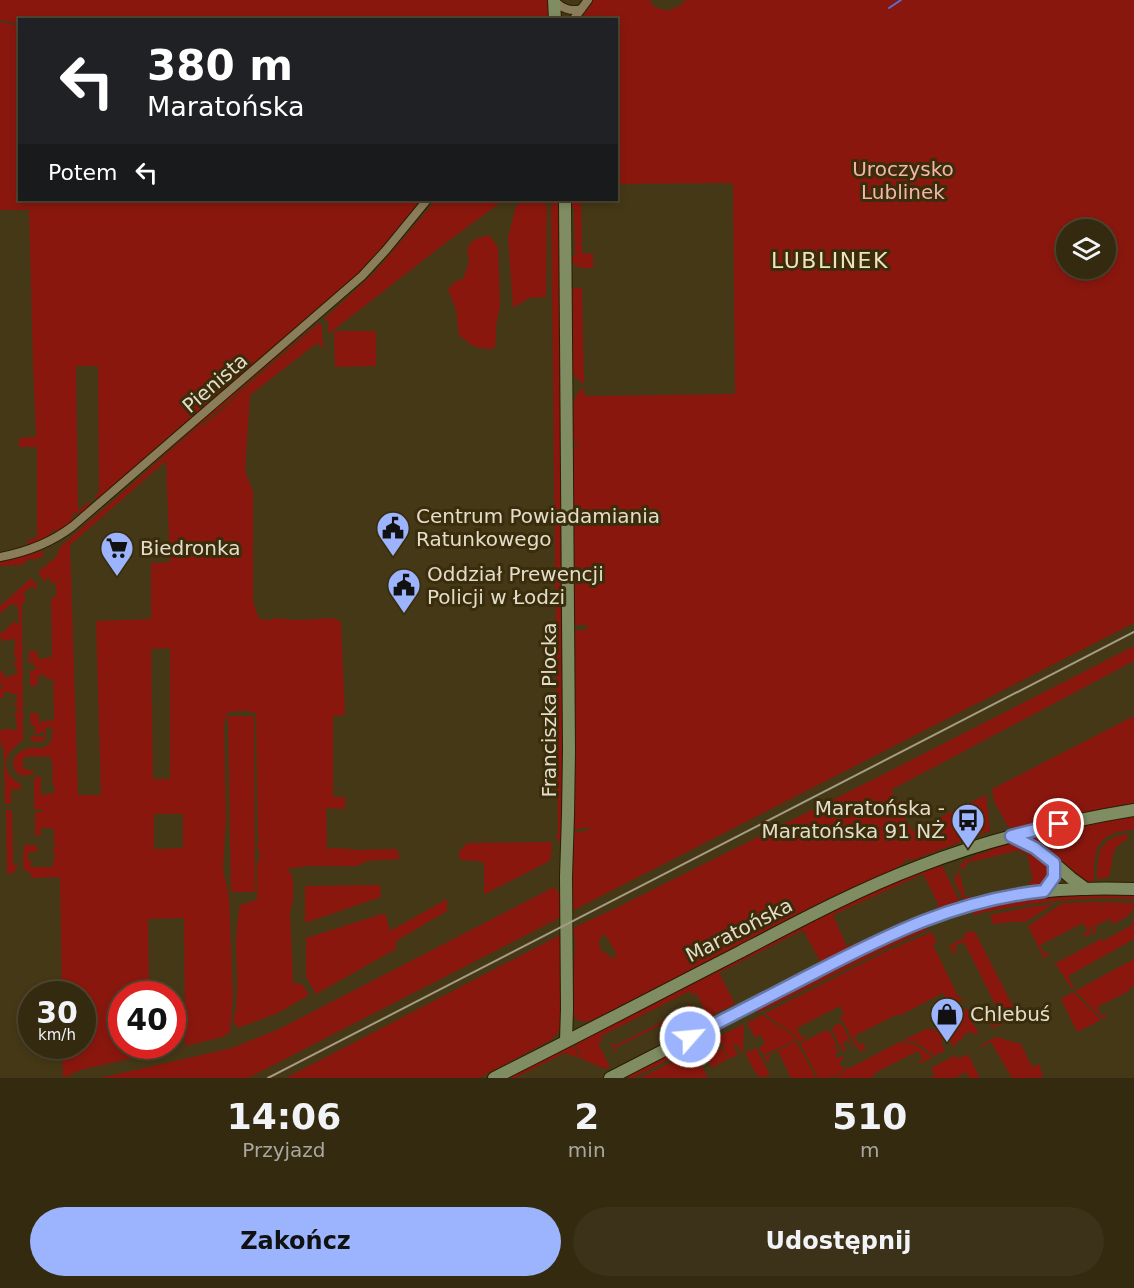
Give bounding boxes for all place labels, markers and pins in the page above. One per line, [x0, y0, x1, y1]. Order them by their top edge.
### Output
place label: Centrum Powiadamiania Ratunkowego [416, 504, 660, 551]
public building icon: Centrum Powiadamiania Ratunkowego [375, 510, 411, 557]
supermarket icon: Biedronka [99, 530, 135, 577]
place label: Biedronka [140, 536, 240, 560]
place label: Oddział Prewencji Policji w Łodzi [427, 562, 604, 609]
public building icon: Oddział Prewencji Policji w Łodzi [386, 567, 422, 614]
place label: Maratońska - Maratońska 91 NŻ [762, 796, 945, 843]
pin [1033, 798, 1084, 849]
bus stop icon: Maratońska - Maratońska 91 NŻ [950, 802, 986, 849]
shop icon: Chlebuś [929, 996, 965, 1043]
place label: Chlebuś [970, 1002, 1050, 1026]

